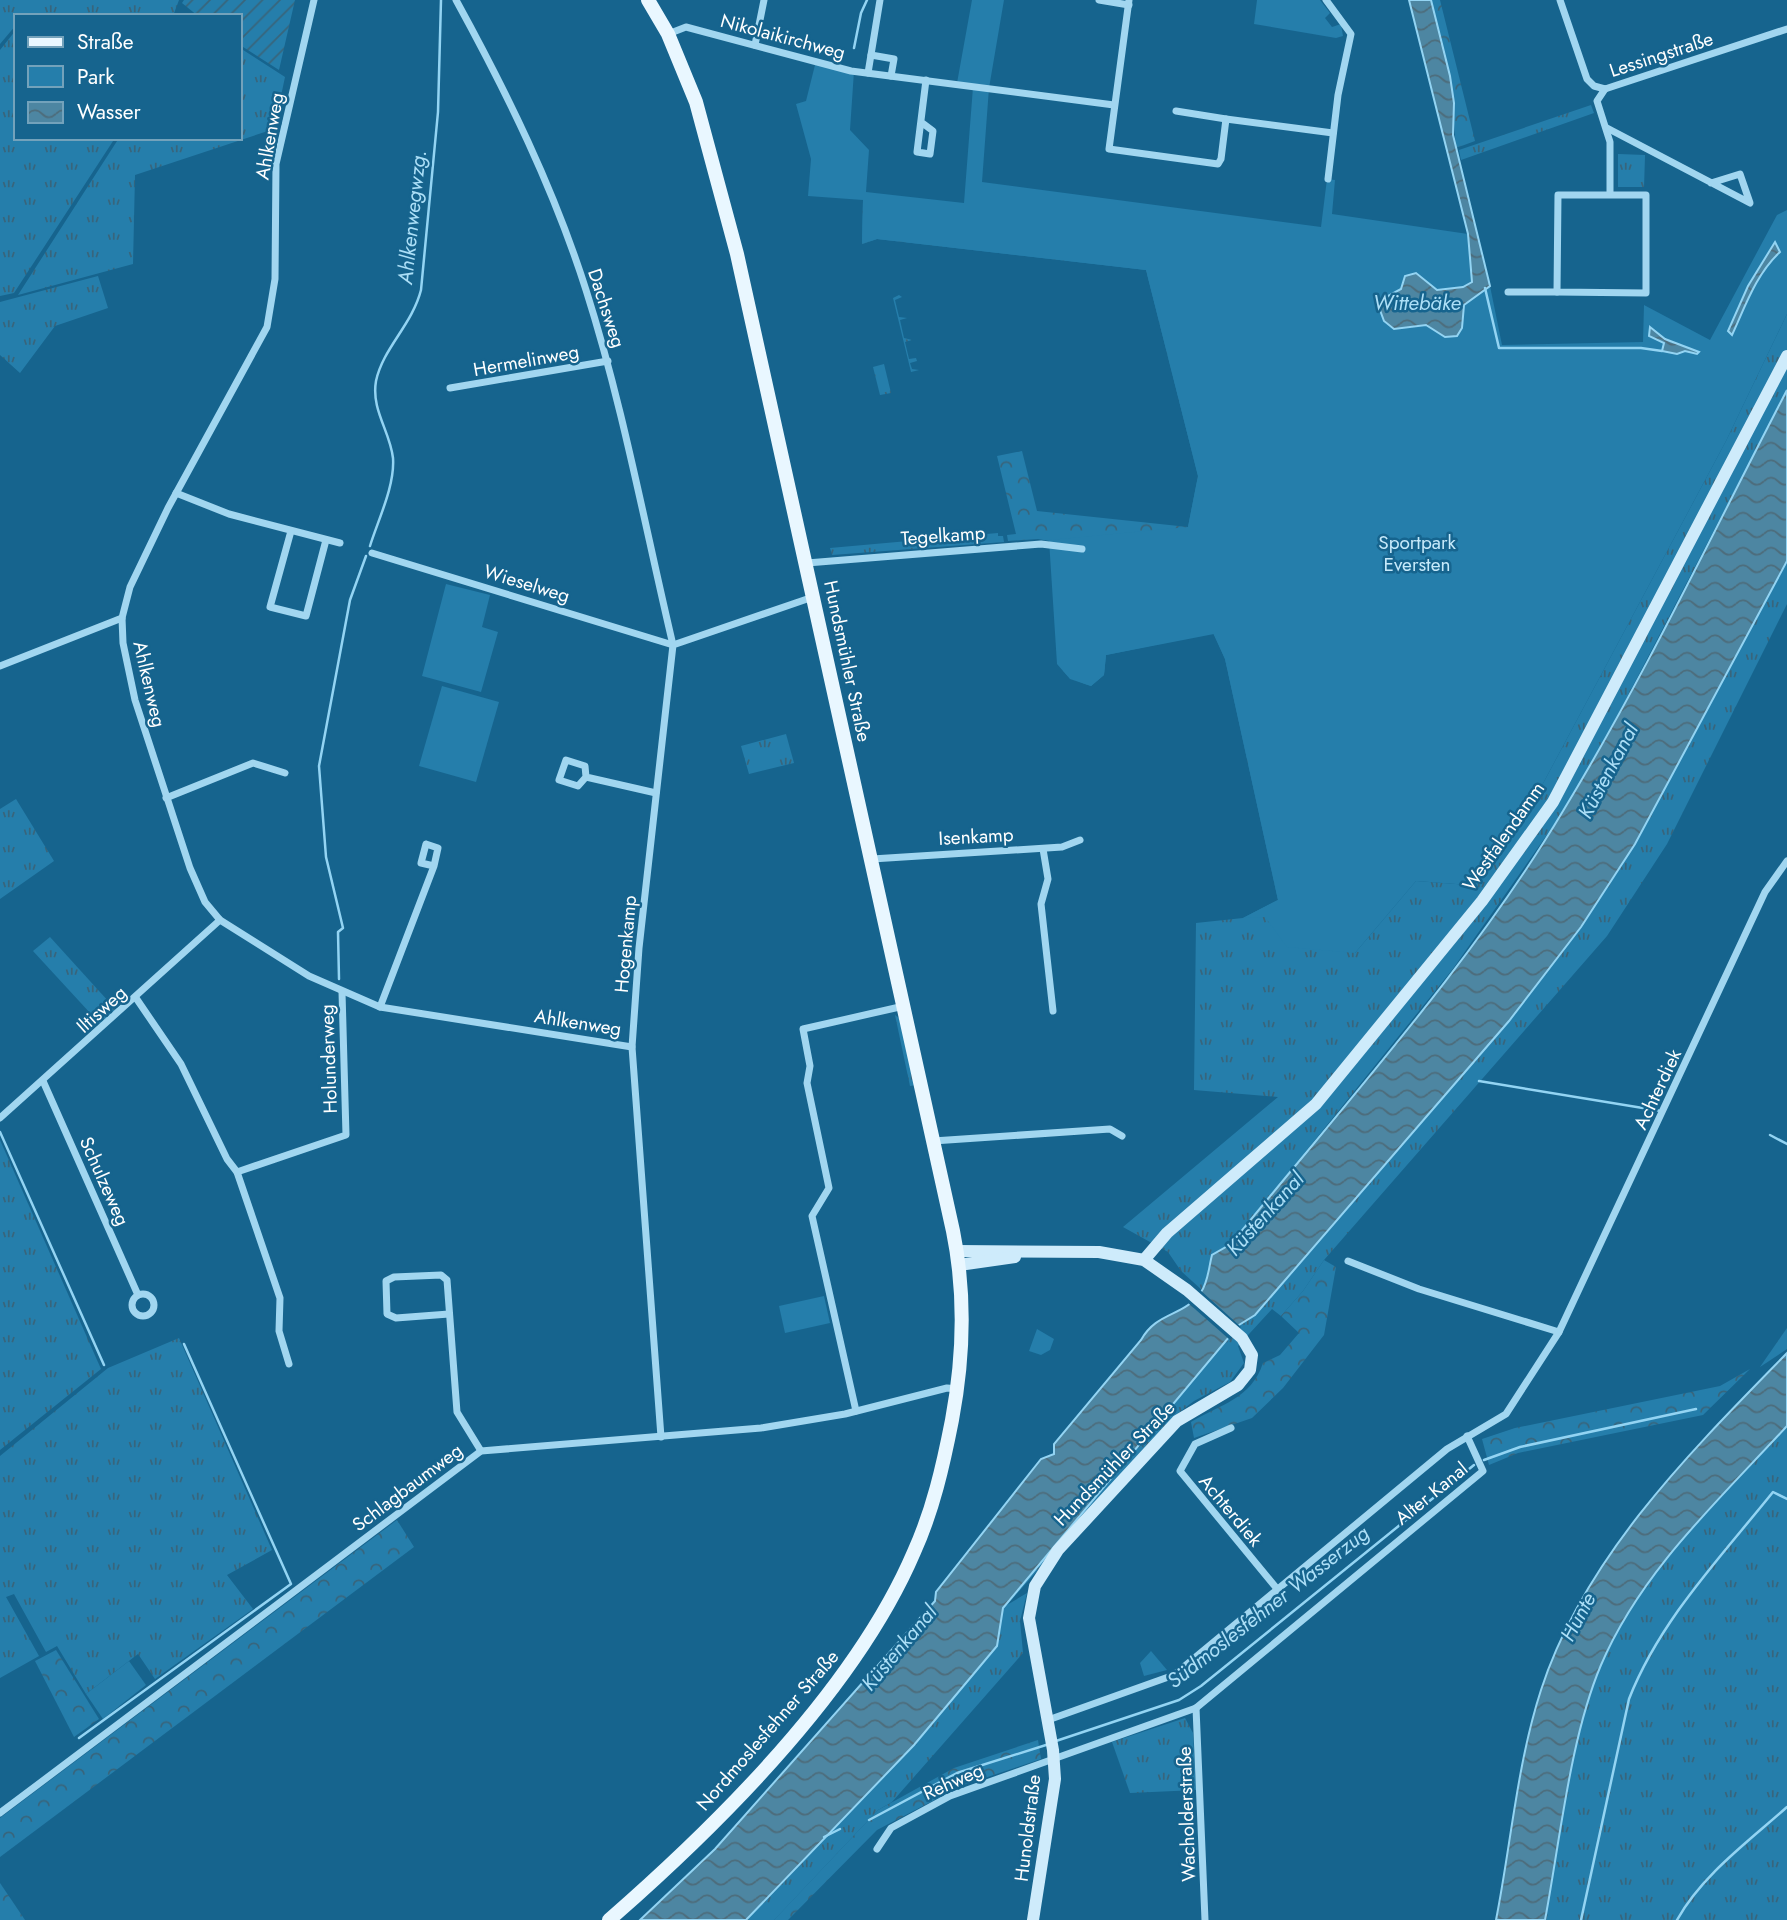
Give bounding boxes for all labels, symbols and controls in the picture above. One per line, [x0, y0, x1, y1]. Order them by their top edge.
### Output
street label: Nikolaikirchweg [717, 7, 848, 66]
legend [14, 14, 242, 140]
street label: Lessingstraße [1606, 25, 1717, 84]
text: Straße [77, 27, 134, 57]
text: Park [77, 62, 115, 92]
street label: Ahlkenweg [249, 90, 290, 182]
text: Wasser [77, 97, 142, 127]
water label: Ahlkenwegwzg. [390, 148, 434, 287]
street label: Dachsweg [581, 265, 632, 351]
water label: Wittebäke [1373, 288, 1462, 318]
street label: Hermelinweg [471, 338, 581, 383]
street label: Tegelkamp [900, 519, 986, 552]
park label: Sportpark Eversten [1378, 529, 1456, 578]
street label: Wieselweg [481, 558, 573, 609]
street label: Hundsmühler Straße [817, 578, 878, 744]
street label: Ahlkenweg [126, 638, 173, 730]
water label: Küstenkanal [1570, 717, 1646, 824]
street label: Westfalendamm [1456, 776, 1551, 896]
street label: Isenkamp [938, 821, 1014, 852]
street label: Hogenkamp [608, 894, 643, 994]
street label: Iltisweg [70, 979, 132, 1039]
street label: Ahlkenweg [532, 1002, 623, 1043]
street label: Holunderweg [313, 1004, 344, 1114]
street label: Achterdiek [1627, 1044, 1688, 1134]
street label: Schulzeweg [73, 1132, 136, 1230]
water label: Küstenkanal [1219, 1164, 1312, 1263]
street label: Hundsmühler Straße [1048, 1395, 1181, 1532]
street label: Schlagbaumweg [347, 1437, 468, 1538]
street label: Alter Kanal [1389, 1456, 1474, 1531]
street label: Achterdiek [1193, 1469, 1269, 1553]
water label: Südmoslesfehner Wasserzug [1161, 1518, 1376, 1696]
water label: Hunte [1553, 1587, 1604, 1647]
water label: Küstenkanal [854, 1597, 945, 1698]
street label: Nordmoslesfehner Straße [690, 1644, 845, 1817]
street label: Wacholderstraße [1171, 1746, 1202, 1882]
street label: Rehweg [919, 1756, 988, 1807]
street label: Hunoldstraße [1008, 1773, 1047, 1883]

